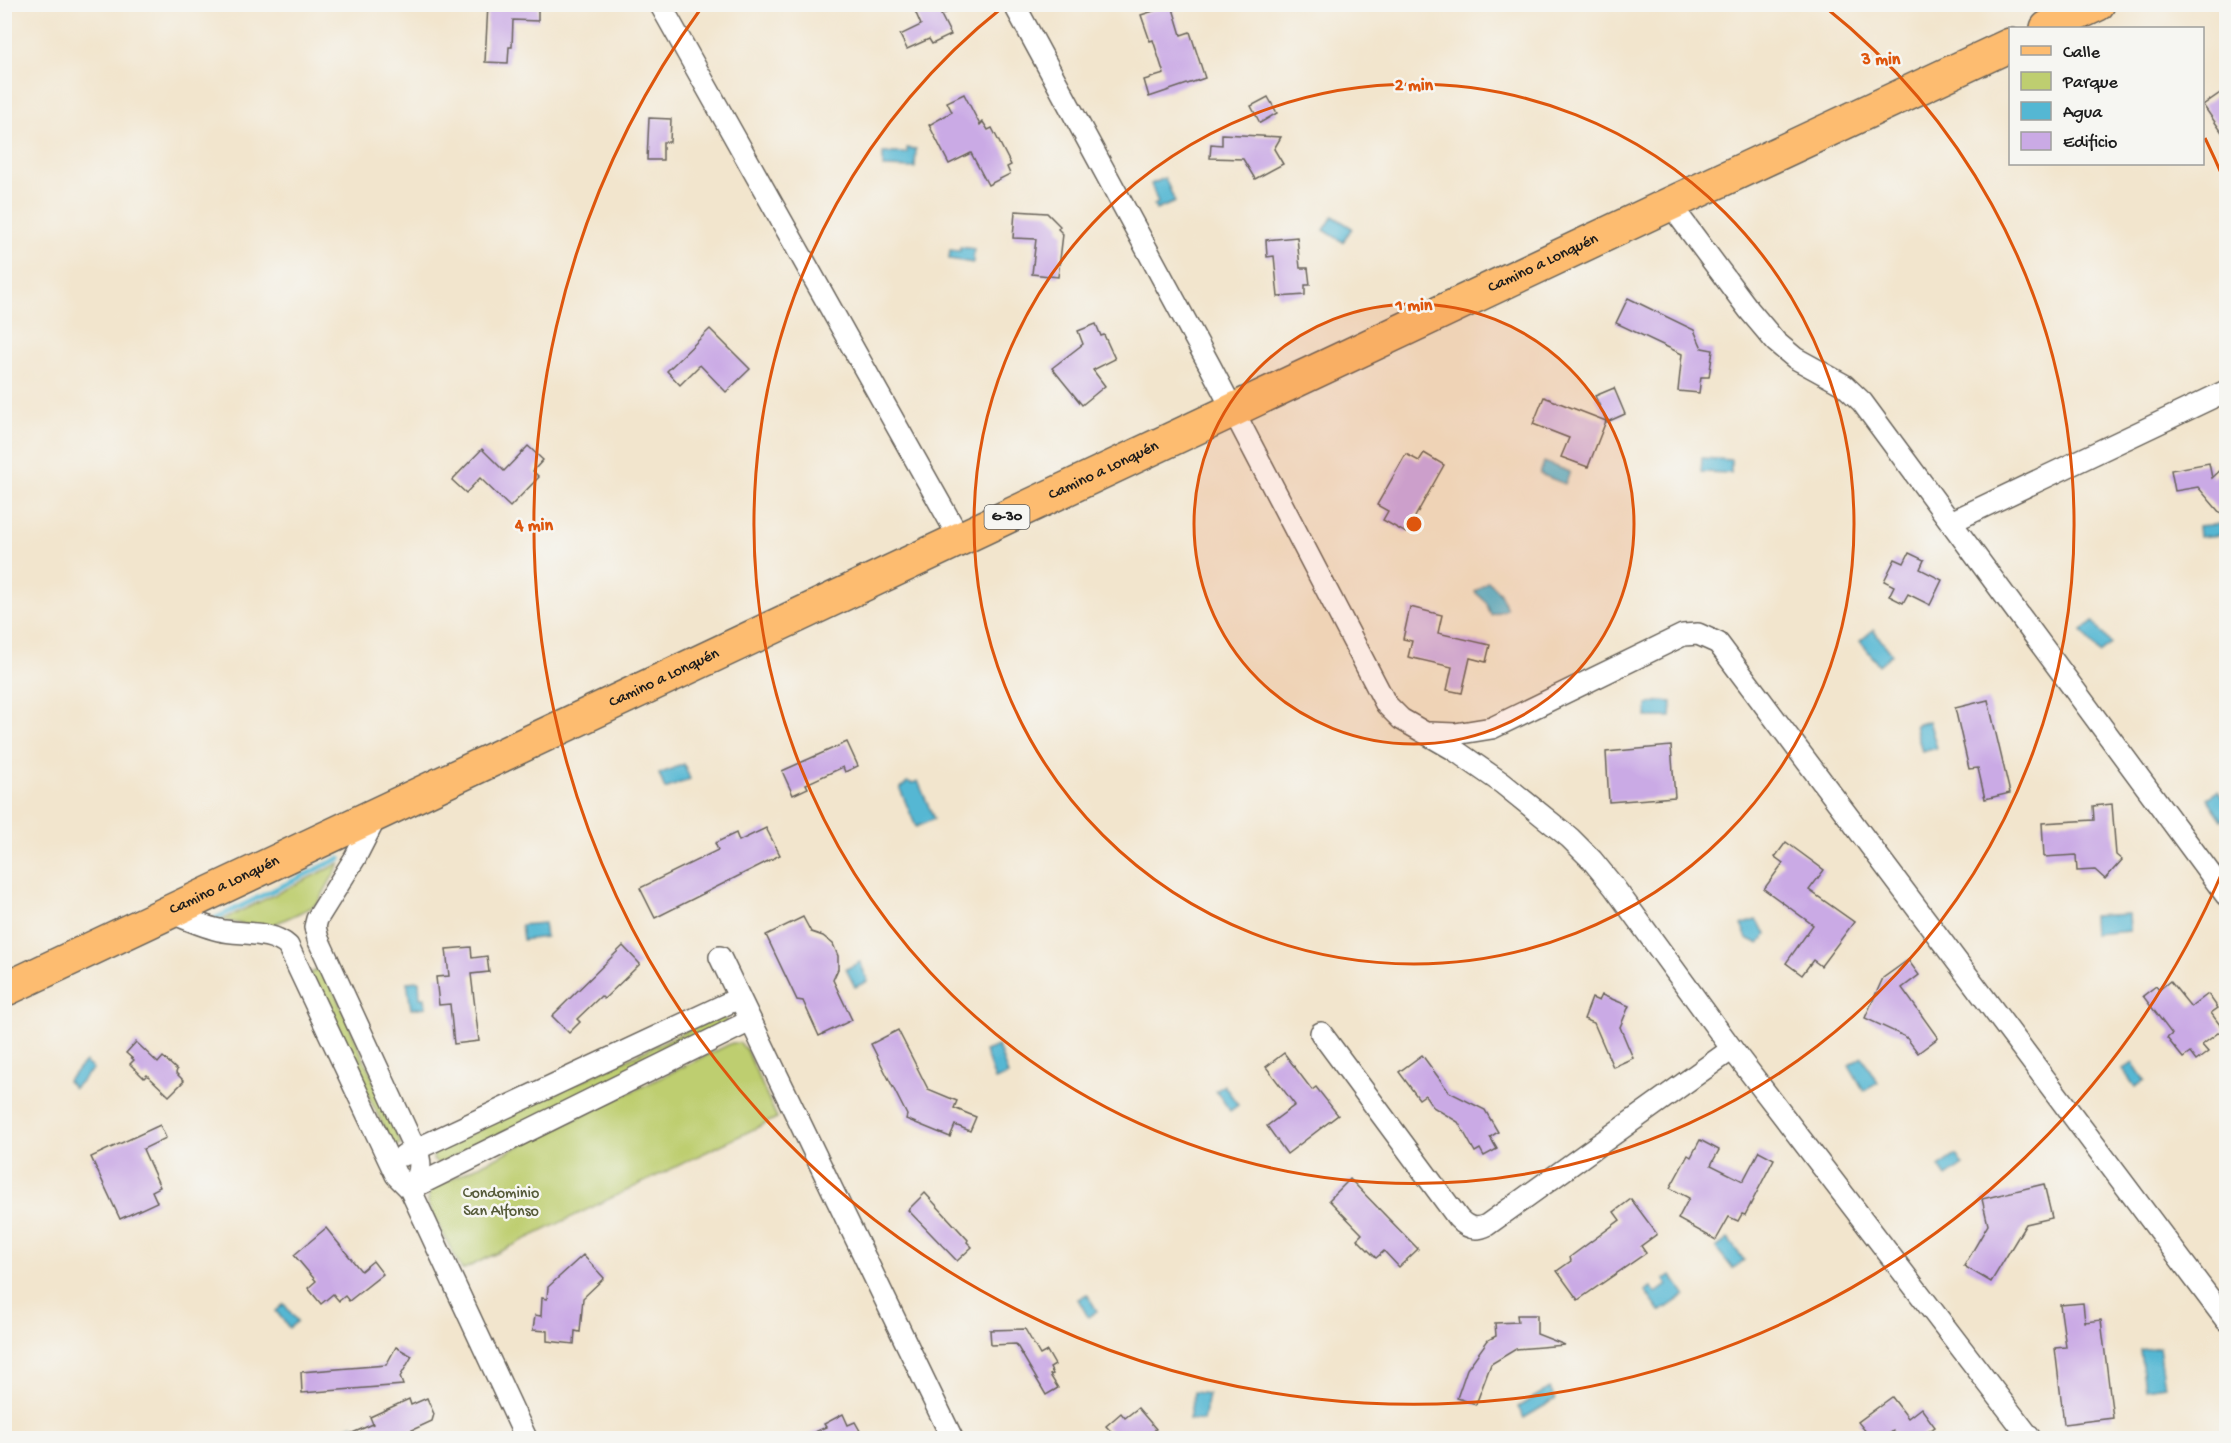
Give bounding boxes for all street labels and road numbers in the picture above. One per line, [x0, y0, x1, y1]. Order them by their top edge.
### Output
street label: Camino a Lonquén [1485, 230, 1602, 298]
street label: Camino a Lonquén [1046, 437, 1162, 505]
road number: G-30 [984, 505, 1030, 529]
street label: Camino a Lonquén [606, 644, 723, 713]
street label: Camino a Lonquén [167, 852, 283, 920]

